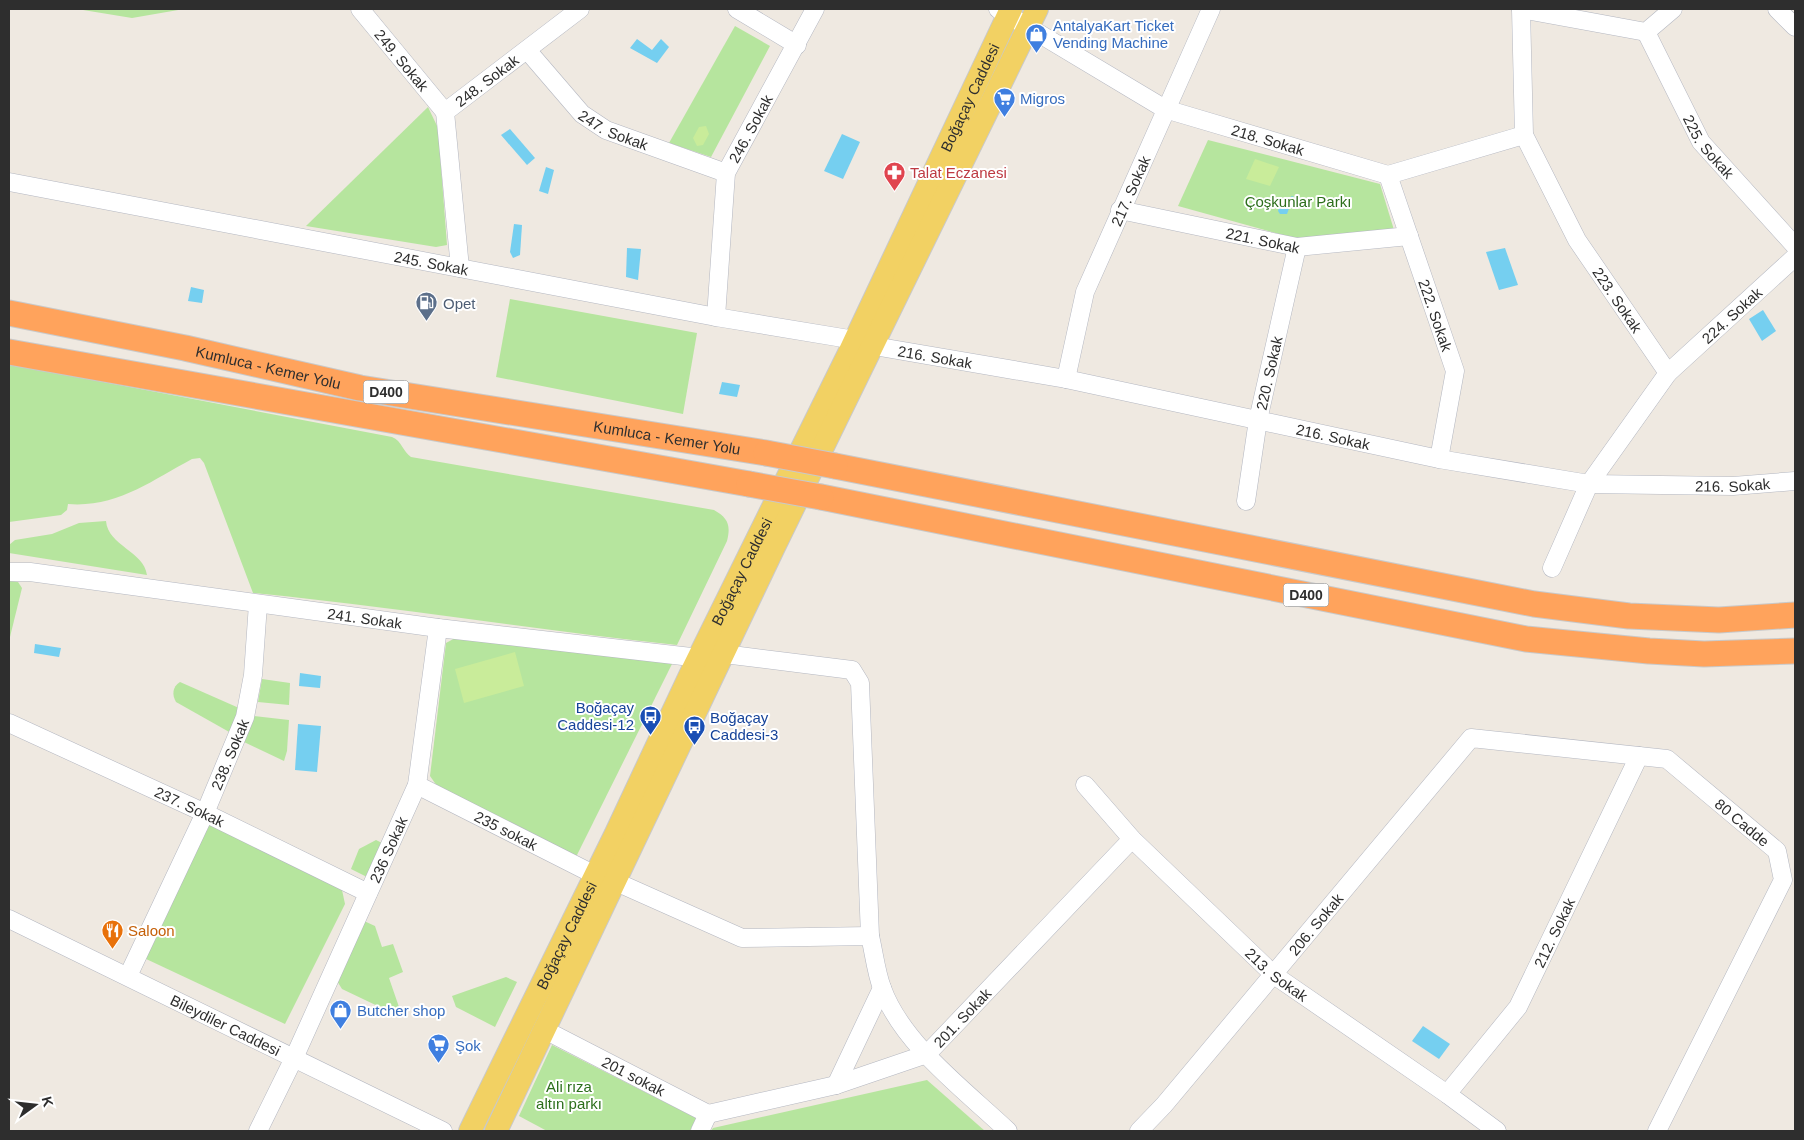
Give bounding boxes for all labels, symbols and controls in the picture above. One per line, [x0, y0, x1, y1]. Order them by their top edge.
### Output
place label: AntalyaKart Ticket Vending Machine [1053, 17, 1175, 51]
shop icon: AntalyaKart Ticket Vending Machine [1025, 22, 1049, 53]
street label: 249. Sokak [372, 26, 433, 95]
street label: Boğaçay Caddesi [937, 41, 1002, 154]
street label: 248. Sokak [452, 50, 522, 110]
supermarket icon: Migros [992, 86, 1016, 117]
place label: Migros [1020, 90, 1065, 107]
street label: 246. Sokak [725, 91, 776, 166]
street label: 247. Sokak [576, 106, 651, 153]
street label: 225. Sokak [1680, 112, 1738, 182]
street label: 218. Sokak [1230, 121, 1307, 158]
street label: 217. Sokak [1107, 152, 1153, 228]
pharmacy icon: Talat Eczanesi [882, 160, 906, 191]
place label: Talat Eczanesi [910, 164, 1007, 181]
park label: Çoşkunlar Parkı [1245, 193, 1351, 210]
street label: 221. Sokak [1224, 224, 1302, 256]
street label: 245. Sokak [393, 247, 470, 278]
street label: 223. Sokak [1590, 264, 1646, 336]
street label: 222. Sokak [1416, 277, 1456, 354]
street label: 224. Sokak [1698, 283, 1765, 347]
fuel station icon: Opet [415, 291, 439, 322]
place label: Opet [443, 295, 476, 312]
street label: 220. Sokak [1252, 334, 1285, 412]
street label: Kumluca - Kemer Yolu [194, 342, 343, 392]
street label: 216. Sokak [897, 342, 974, 371]
road number: D400 [364, 381, 408, 404]
street label: Kumluca - Kemer Yolu [592, 417, 742, 457]
street label: 216. Sokak [1295, 420, 1372, 453]
street label: 216. Sokak [1695, 475, 1771, 495]
street label: Boğaçay Caddesi [708, 515, 775, 628]
road number: D400 [1284, 584, 1328, 606]
street label: 241. Sokak [327, 604, 404, 632]
place label: Boğaçay Caddesi-12 [557, 699, 634, 733]
bus stop icon: Boğaçay Caddesi-12 [638, 704, 662, 735]
place label: Boğaçay Caddesi-3 [710, 709, 778, 743]
bus stop icon: Boğaçay Caddesi-3 [682, 714, 706, 745]
street label: 238. Sokak [207, 716, 252, 792]
street label: 237. Sokak [152, 783, 228, 830]
street label: 80 Cadde [1712, 795, 1773, 849]
street label: 235 sokak [472, 807, 541, 853]
street label: 236 Sokak [366, 813, 410, 885]
street label: Boğaçay Caddesi [532, 879, 599, 992]
street label: 206. Sokak [1285, 889, 1346, 958]
street label: 212. Sokak [1530, 895, 1578, 970]
restaurant icon: Saloon [100, 918, 124, 949]
place label: Saloon [128, 922, 175, 939]
street label: 213. Sokak [1242, 944, 1312, 1005]
street label: 201. Sokak [930, 984, 994, 1050]
street label: Bileydiler Caddesi [168, 991, 283, 1059]
shop icon: Butcher shop [329, 998, 353, 1029]
place label: Butcher shop [357, 1002, 445, 1019]
supermarket icon: Şok [427, 1033, 451, 1064]
place label: Şok [455, 1037, 481, 1054]
street label: 201 sokak [599, 1052, 668, 1099]
park label: Ali rıza altın parkı [536, 1078, 602, 1112]
north arrow [10, 1080, 60, 1130]
text: K [39, 1095, 57, 1109]

